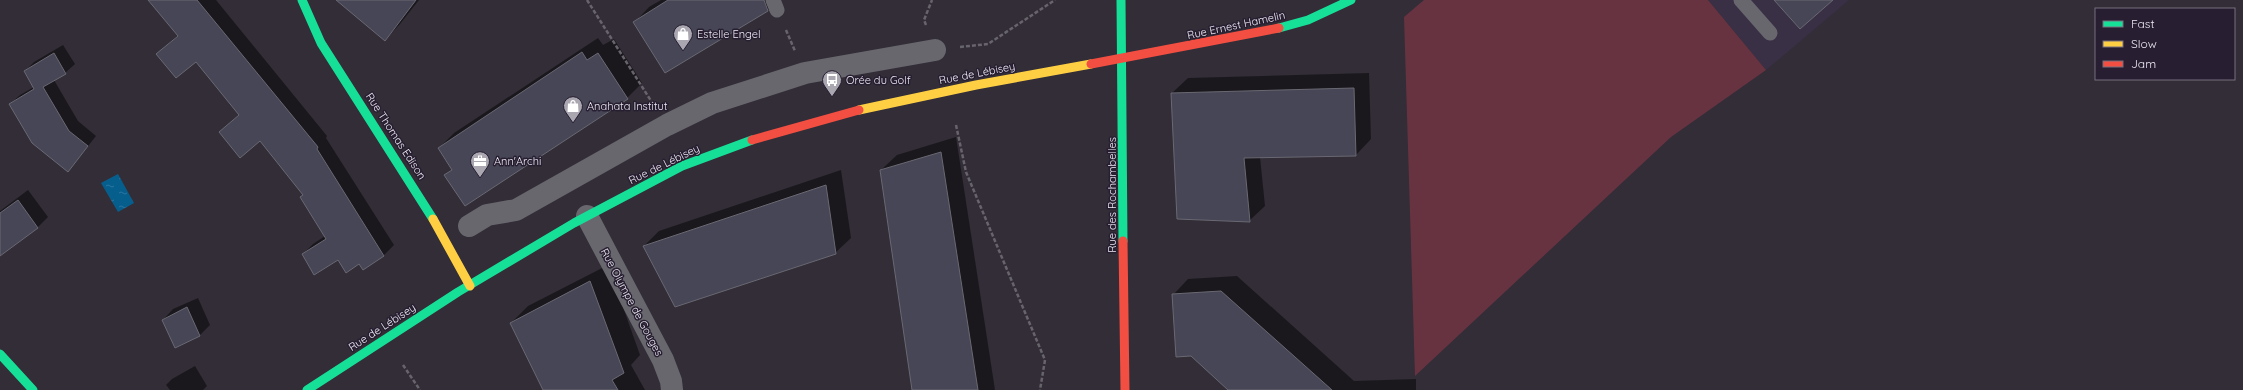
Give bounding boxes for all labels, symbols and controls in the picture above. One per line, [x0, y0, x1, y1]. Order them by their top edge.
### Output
street label: Rue Ernest Hamelin [1186, 8, 1286, 42]
legend [2095, 8, 2235, 80]
text: Fast [2131, 16, 2155, 31]
shop icon: Estelle Engel [672, 23, 694, 51]
place label: Estelle Engel [697, 27, 760, 41]
text: Slow [2131, 36, 2157, 51]
text: Jam [2131, 56, 2156, 71]
street label: Rue de Lébisey [938, 59, 1016, 87]
bus stop icon: Orée du Golf [821, 69, 843, 97]
place label: Orée du Golf [846, 73, 911, 87]
street label: Rue Thomas Edison [363, 90, 429, 182]
shop icon: Anahata Institut [562, 95, 584, 123]
place label: Anahata Institut [587, 99, 668, 113]
street label: Rue des Rochambelles [1105, 137, 1119, 253]
street label: Rue de Lébisey [626, 141, 702, 187]
office icon: Ann'Archi [469, 150, 491, 178]
place label: Ann'Archi [494, 154, 541, 168]
street label: Rue Olympe de Gouges [598, 246, 666, 358]
street label: Rue de Lébisey [346, 300, 418, 354]

